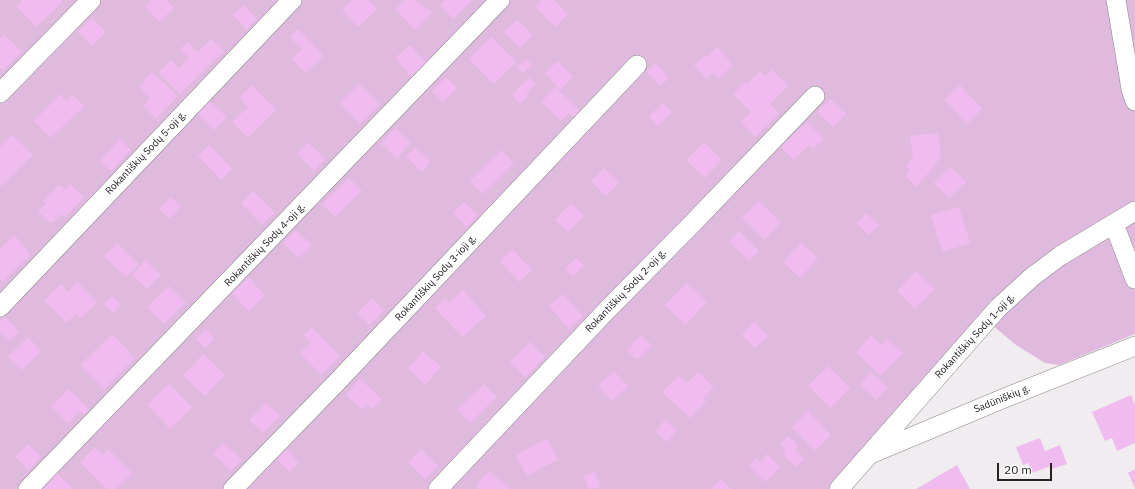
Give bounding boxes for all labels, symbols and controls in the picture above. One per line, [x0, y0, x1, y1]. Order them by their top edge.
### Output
street label: Rokantiškių Sodų 5-oji g. [103, 109, 189, 197]
street label: Rokantiškių Sodų 4-oji g. [222, 201, 308, 289]
street label: Rokantiškių Sodų 3-ioji g. [393, 232, 479, 324]
street label: Rokantiškių Sodų 2-oji g. [583, 247, 669, 335]
street label: Rokantiškių Sodų 1-oji g. [933, 291, 1017, 381]
street label: Sadūniškių g. [972, 382, 1032, 416]
scale bar [999, 455, 1054, 481]
text: 20 m [1004, 462, 1032, 477]

